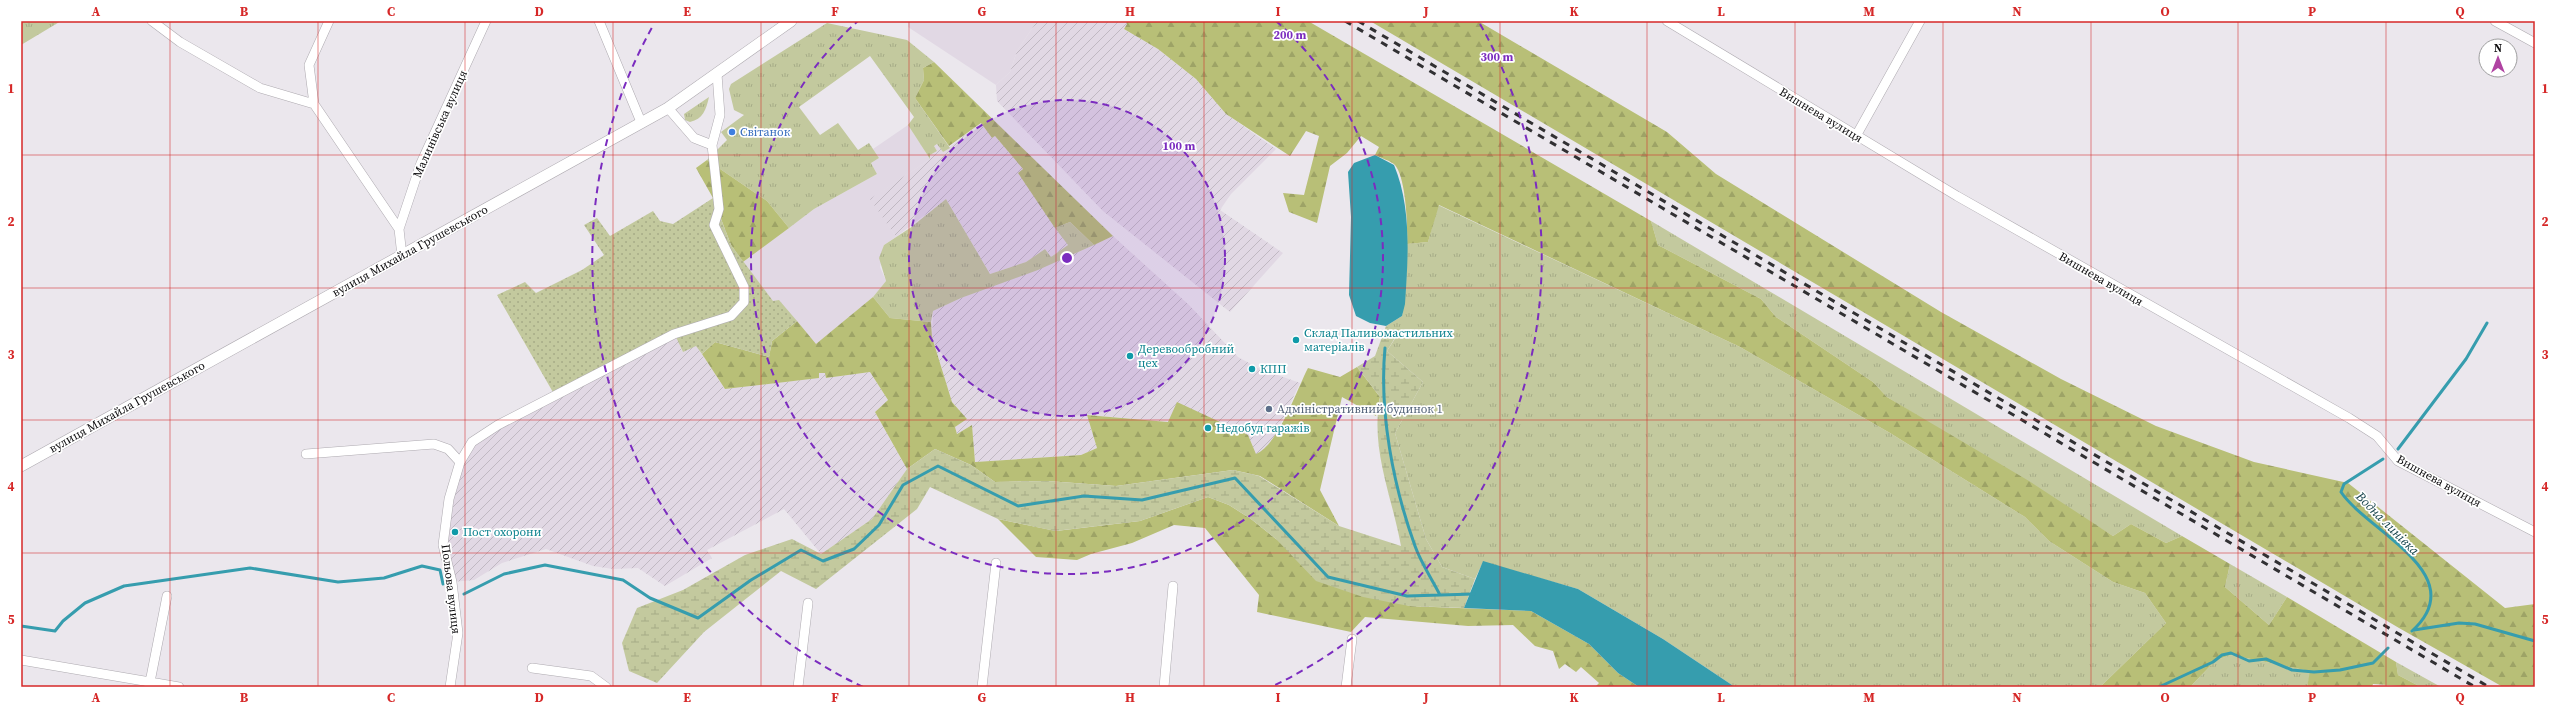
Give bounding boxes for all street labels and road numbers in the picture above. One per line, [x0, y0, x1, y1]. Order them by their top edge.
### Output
street label: Малинівська вулиця [409, 68, 471, 180]
street label: Вишнева вулиця [1776, 84, 1866, 146]
street label: вулиця Михайла Грушевського [329, 201, 491, 301]
street label: Вишнева вулиця [2056, 248, 2146, 310]
street label: вулиця Михайла Грушевського [46, 357, 208, 457]
street label: Вишнева вулиця [2394, 451, 2484, 511]
street label: Польова вулиця [438, 543, 464, 635]

